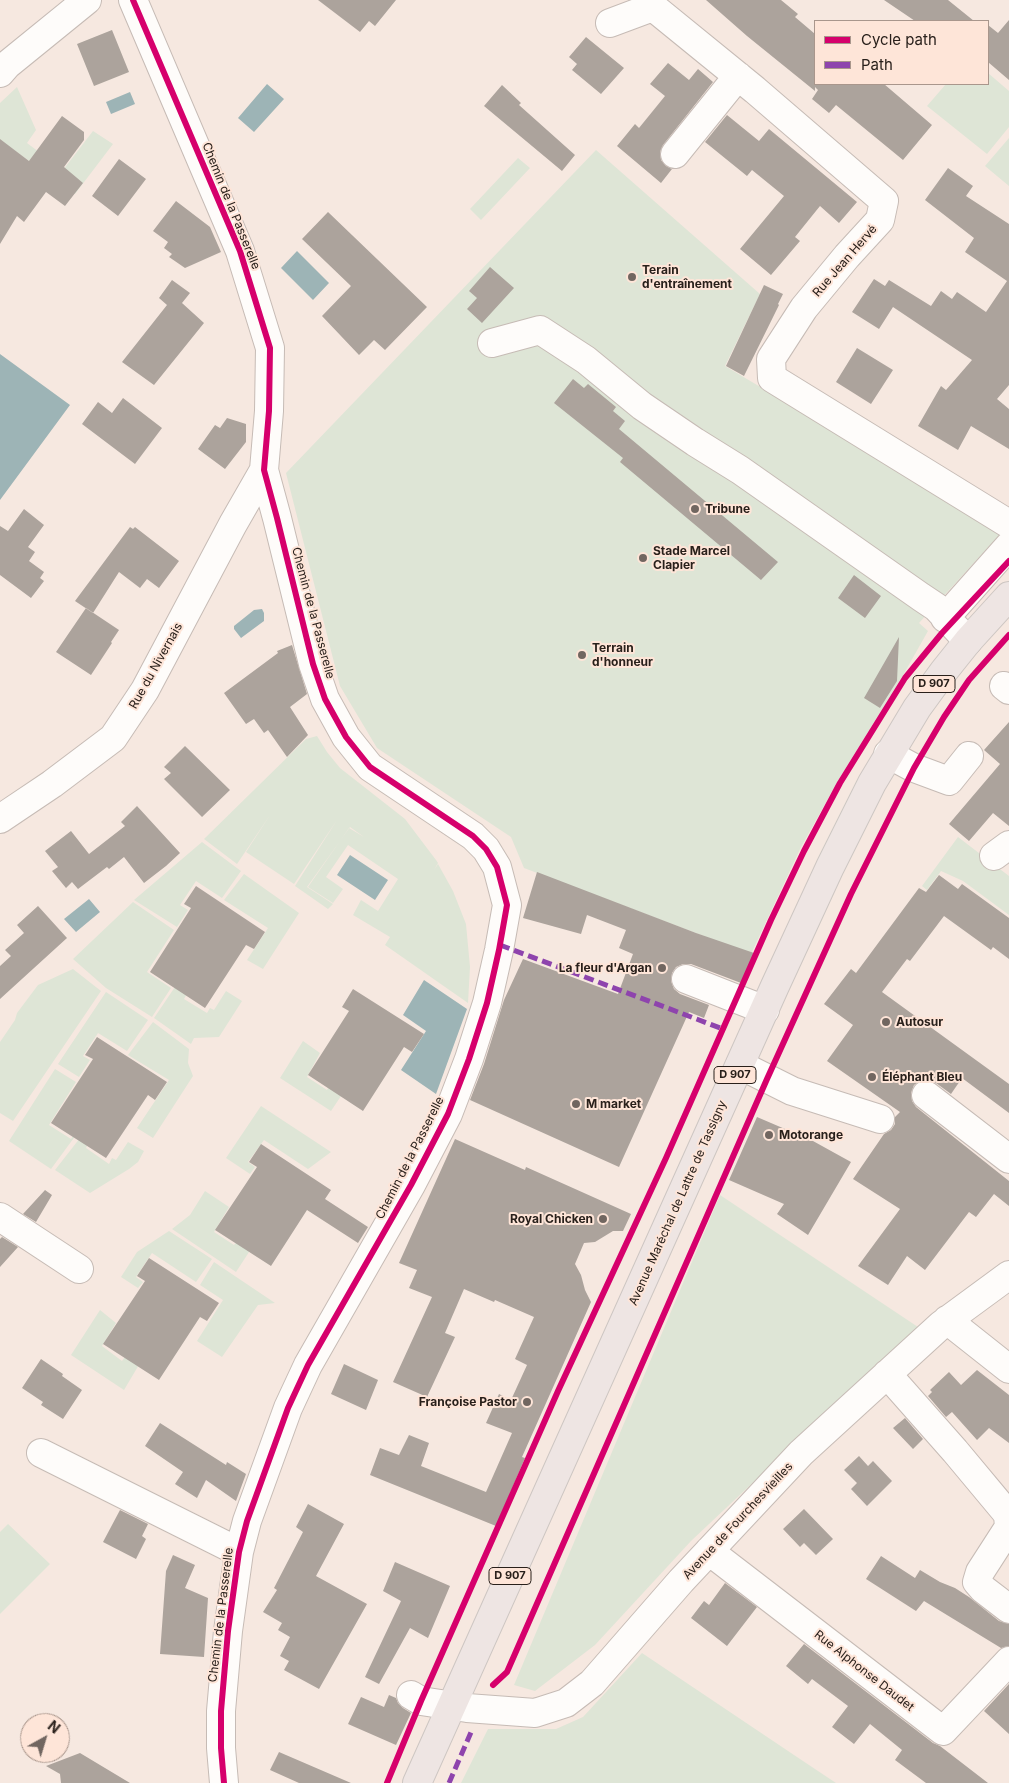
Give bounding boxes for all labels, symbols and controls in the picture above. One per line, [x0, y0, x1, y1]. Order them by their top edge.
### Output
legend [814, 20, 989, 85]
text: Cycle path [861, 30, 937, 49]
text: Path [861, 55, 893, 74]
street label: Chemin de la Passerelle [199, 140, 263, 272]
street label: Rue Jean Hervé [810, 222, 880, 300]
place label: Terain d'entraînement [642, 263, 732, 291]
marker: Terain d'entraînement [626, 271, 638, 283]
place label: Tribune [705, 502, 750, 516]
marker: Tribune [689, 503, 701, 515]
place label: Stade Marcel Clapier [653, 544, 730, 572]
street label: Chemin de la Passerelle [288, 546, 338, 680]
marker: Stade Marcel Clapier [637, 552, 649, 564]
street label: Rue du Nivernais [126, 620, 186, 712]
place label: Terrain d'honneur [592, 641, 653, 669]
marker: Terrain d'honneur [576, 649, 588, 661]
road number: D 907 [913, 676, 955, 692]
place label: La fleur d'Argan [559, 961, 652, 975]
marker: La fleur d'Argan [656, 962, 668, 974]
place label: Autosur [896, 1015, 943, 1029]
marker: Autosur [880, 1016, 892, 1028]
road number: D 907 [714, 1066, 756, 1084]
place label: Éléphant Bleu [882, 1070, 962, 1084]
marker: Éléphant Bleu [866, 1071, 878, 1083]
street label: Chemin de la Passerelle [373, 1094, 447, 1222]
place label: M market [586, 1097, 641, 1111]
marker: M market [570, 1098, 582, 1110]
street label: Avenue Maréchal de Lattre de Tassigny [626, 1098, 730, 1308]
place label: Motorange [779, 1128, 843, 1142]
marker: Motorange [763, 1129, 775, 1141]
place label: Royal Chicken [510, 1212, 593, 1226]
marker: Royal Chicken [597, 1213, 609, 1225]
place label: Françoise Pastor [419, 1395, 517, 1409]
marker: Françoise Pastor [521, 1396, 533, 1408]
street label: Avenue de Fourchesvieilles [680, 1460, 796, 1582]
street label: Chemin de la Passerelle [206, 1547, 236, 1683]
road number: D 907 [489, 1568, 531, 1584]
street label: Rue Alphonse Daudet [811, 1628, 917, 1714]
north arrow [20, 1713, 70, 1763]
text: N [45, 1717, 64, 1737]

